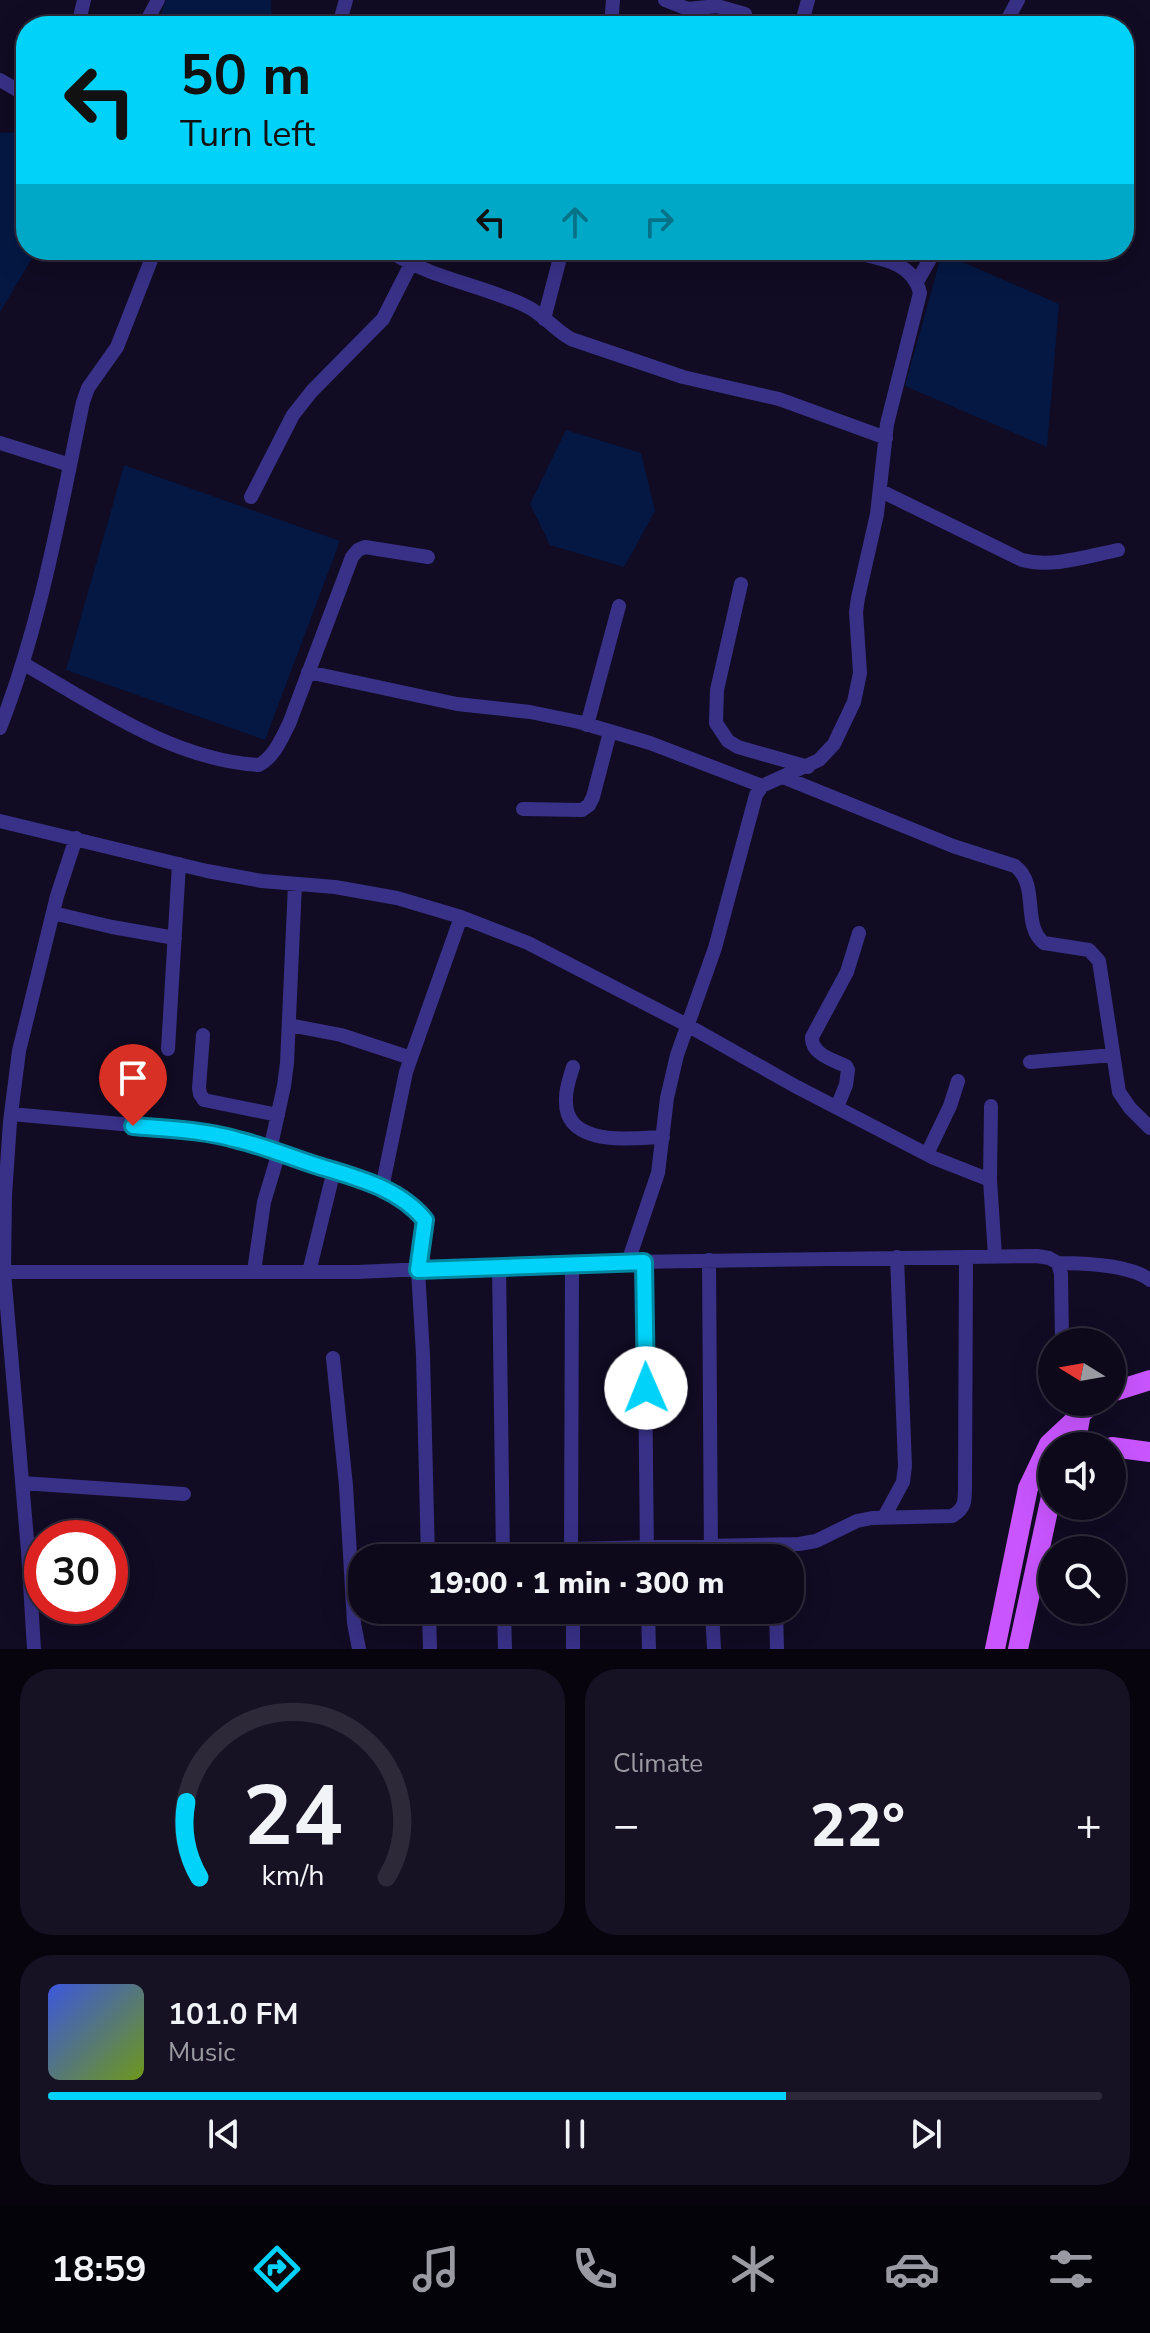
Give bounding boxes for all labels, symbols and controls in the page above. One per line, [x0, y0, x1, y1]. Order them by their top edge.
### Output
text: 50 m [180, 37, 311, 114]
icon: left [48, 48, 152, 152]
text: Turn left [180, 110, 315, 159]
icon: left [469, 200, 513, 244]
icon: ahead [553, 200, 597, 244]
icon: right [637, 200, 681, 244]
pin [99, 1044, 167, 1126]
icon: arrive [111, 1056, 155, 1100]
north arrow [1038, 1328, 1126, 1416]
map controls [1038, 1328, 1126, 1624]
position arrow [604, 1346, 688, 1430]
button: sound [1038, 1432, 1126, 1520]
speed limit sign: 30 [24, 1520, 128, 1624]
button: search [1038, 1536, 1126, 1624]
text: 19:00 · 1 min · 300 m [428, 1563, 724, 1604]
text: Climate [613, 1746, 703, 1781]
text: 24 [243, 1760, 342, 1873]
text: 22° [810, 1785, 905, 1867]
text: − [613, 1796, 639, 1856]
text: + [1076, 1796, 1102, 1856]
text: km/h [261, 1856, 324, 1895]
text: 101.0 FM [168, 1994, 298, 2035]
text: Music [168, 2035, 235, 2070]
icon: previous [202, 2112, 246, 2156]
icon: pause [553, 2112, 597, 2156]
icon: next [904, 2112, 948, 2156]
icon: directions [249, 2241, 305, 2297]
icon: music [408, 2241, 464, 2297]
icon: phone [567, 2241, 623, 2297]
icon: climate [725, 2241, 781, 2297]
icon: car [884, 2241, 940, 2297]
icon: filters [1043, 2241, 1099, 2297]
text: 18:59 [51, 2245, 147, 2294]

